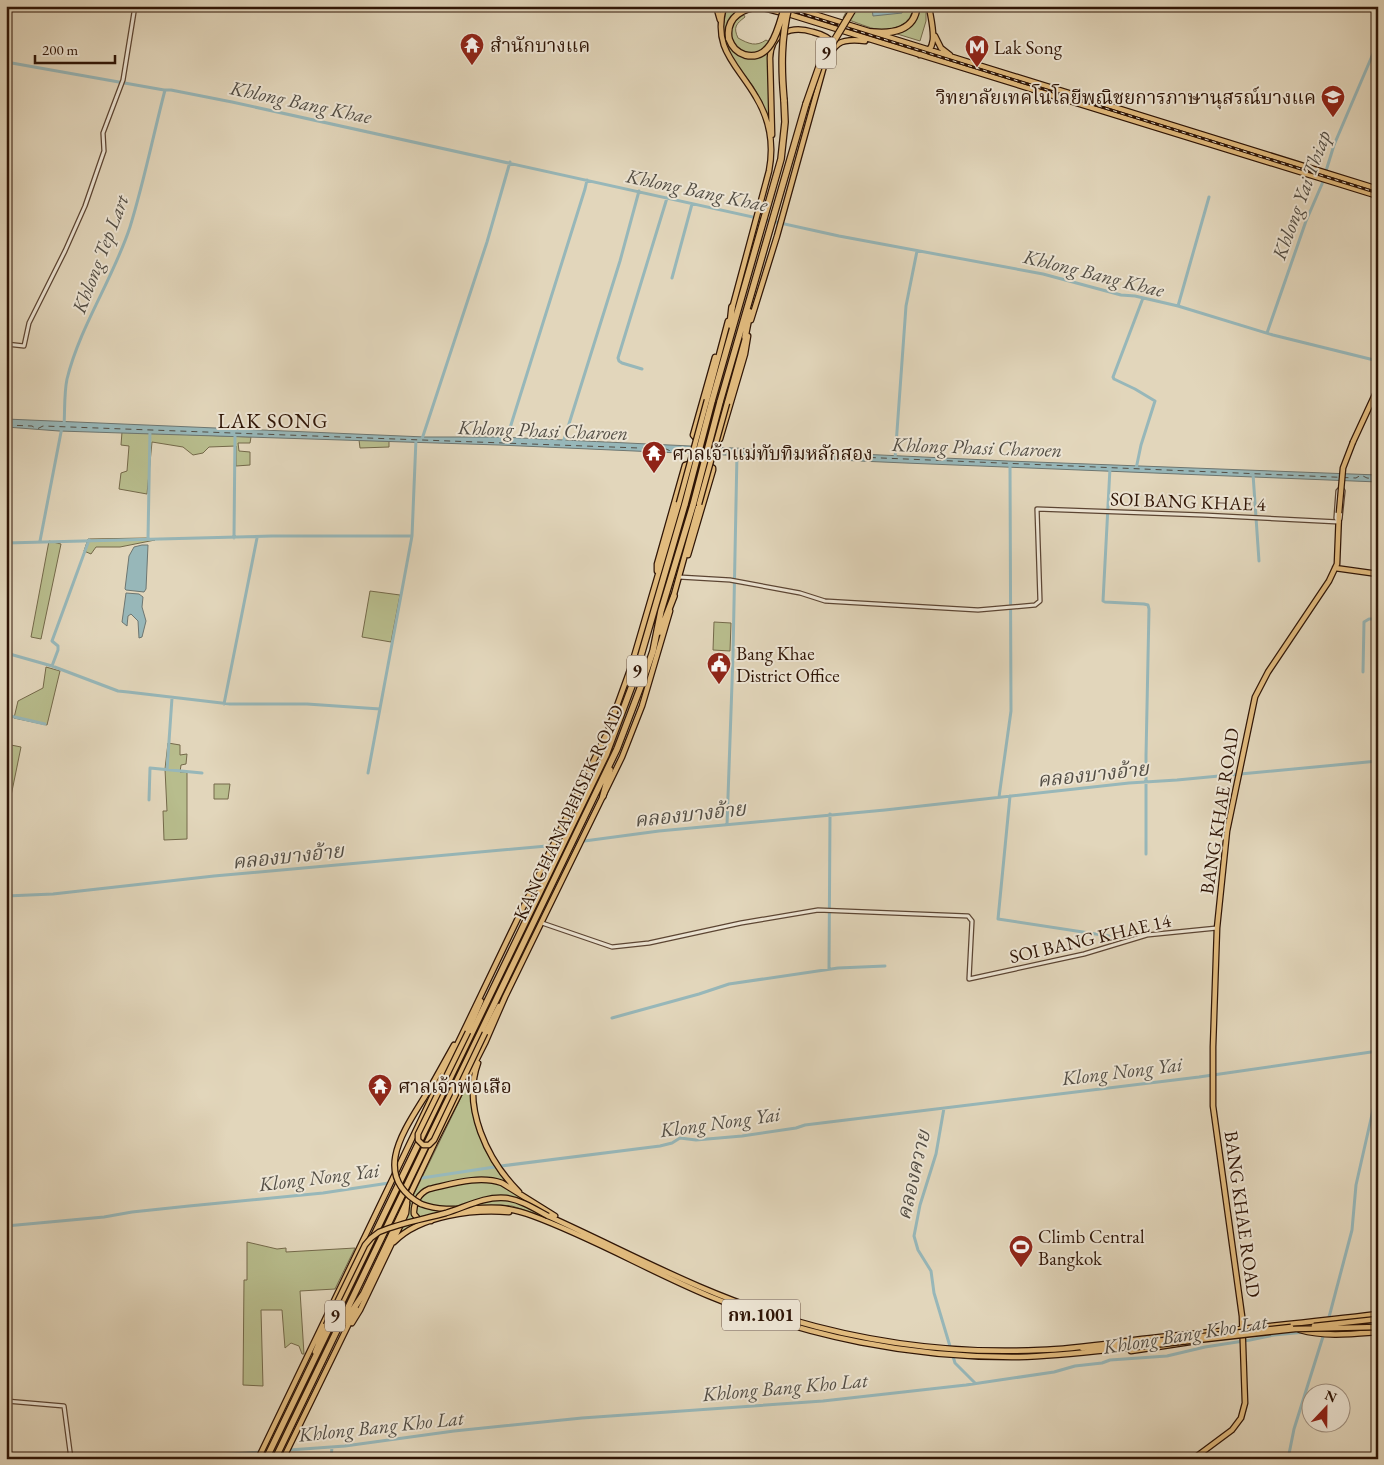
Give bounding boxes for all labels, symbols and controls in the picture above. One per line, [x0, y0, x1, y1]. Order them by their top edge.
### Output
scale bar [35, 32, 115, 64]
temple icon: สำนักบางแค [459, 32, 485, 66]
place label: สำนักบางแค [490, 33, 590, 58]
metro station icon: Lak Song [964, 34, 990, 68]
place label: Lak Song [994, 35, 1063, 60]
road number: 9 [816, 38, 836, 68]
text: 200 m [42, 40, 79, 59]
water label: Khlong Bang Khae [227, 74, 374, 130]
place label: วิทยาลัยเทคโนโลยีพณิชยการภาษานุสรณ์บางแค [936, 83, 1316, 110]
school or university icon: วิทยาลัยเทคโนโลยีพณิชยการภาษานุสรณ์บางแค [1320, 84, 1346, 118]
water label: Khlong Yai Thiap [1265, 127, 1336, 264]
water label: Khlong Bang Khae [623, 162, 770, 218]
water label: Khlong Tep Lart [65, 190, 135, 318]
water label: Khlong Bang Khae [1020, 243, 1167, 303]
district label: LAK SONG [217, 407, 329, 434]
water label: Khlong Phasi Charoen [456, 414, 629, 446]
water label: Khlong Phasi Charoen [890, 431, 1063, 463]
temple icon: ศาลเจ้าแม่ทับทิมหลักสอง [641, 440, 667, 474]
place label: ศาลเจ้าแม่ทับทิมหลักสอง [672, 441, 873, 466]
street label: SOI BANG KHAE 4 [1110, 486, 1267, 517]
place label: Bang Khae District Office [736, 641, 840, 688]
public building icon: Bang Khae District Office [706, 651, 732, 685]
road number: 9 [627, 656, 647, 686]
street label: KANCHANAPHISEK ROAD [507, 700, 629, 924]
street label: BANG KHAE ROAD [1194, 726, 1245, 896]
water label: คลองบางอ้าย [1036, 755, 1151, 793]
water label: คลองบางอ้าย [633, 795, 748, 833]
water label: คลองบางอ้าย [231, 837, 346, 875]
street label: SOI BANG KHAE 14 [1007, 908, 1174, 969]
water label: Klong Nong Yai [1059, 1051, 1185, 1091]
temple icon: ศาลเจ้าพ่อเสือ [367, 1073, 393, 1107]
place label: ศาลเจ้าพ่อเสือ [398, 1074, 512, 1099]
water label: Klong Nong Yai [657, 1101, 783, 1143]
water label: คลองควาย [890, 1127, 936, 1222]
street label: BANG KHAE ROAD [1218, 1129, 1267, 1299]
water label: Klong Nong Yai [256, 1157, 382, 1197]
place label: Climb Central Bangkok [1038, 1224, 1145, 1271]
sports icon: Climb Central Bangkok [1008, 1234, 1034, 1268]
road number: 9 [325, 1300, 345, 1332]
road number: กท.1001 [722, 1300, 800, 1330]
water label: Khlong Bang Kho Lat [1100, 1308, 1270, 1360]
water label: Khlong Bang Kho Lat [700, 1367, 870, 1407]
north arrow [1302, 1382, 1352, 1432]
text: N [1322, 1385, 1340, 1407]
water label: Khlong Bang Kho Lat [296, 1404, 466, 1448]

